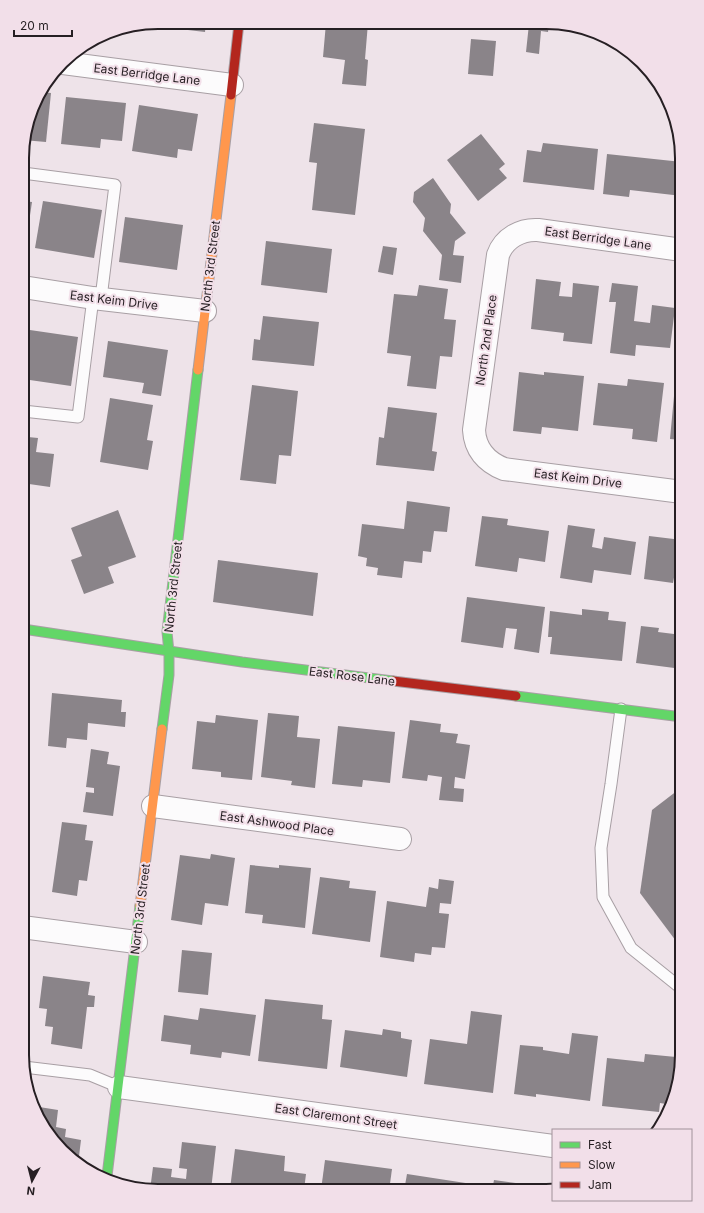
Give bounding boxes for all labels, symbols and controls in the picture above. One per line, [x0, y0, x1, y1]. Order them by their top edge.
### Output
scale bar [14, 12, 72, 38]
text: 20 m [20, 18, 49, 33]
street label: East Berridge Lane [93, 60, 201, 88]
street label: North 3rd Street [197, 220, 223, 312]
street label: East Berridge Lane [544, 223, 652, 253]
street label: East Keim Drive [69, 287, 159, 313]
street label: North 2nd Place [472, 294, 500, 386]
street label: East Keim Drive [533, 465, 623, 491]
street label: North 3rd Street [161, 541, 185, 633]
street label: East Rose Lane [308, 663, 396, 689]
street label: East Ashwood Place [219, 808, 335, 838]
street label: North 3rd Street [127, 863, 153, 955]
street label: East Claremont Street [274, 1100, 398, 1132]
legend [552, 1129, 692, 1201]
text: Fast [588, 1137, 612, 1152]
text: Slow [588, 1157, 616, 1172]
north arrow [12, 1161, 52, 1201]
text: Jam [588, 1177, 612, 1192]
text: N [26, 1183, 36, 1198]

